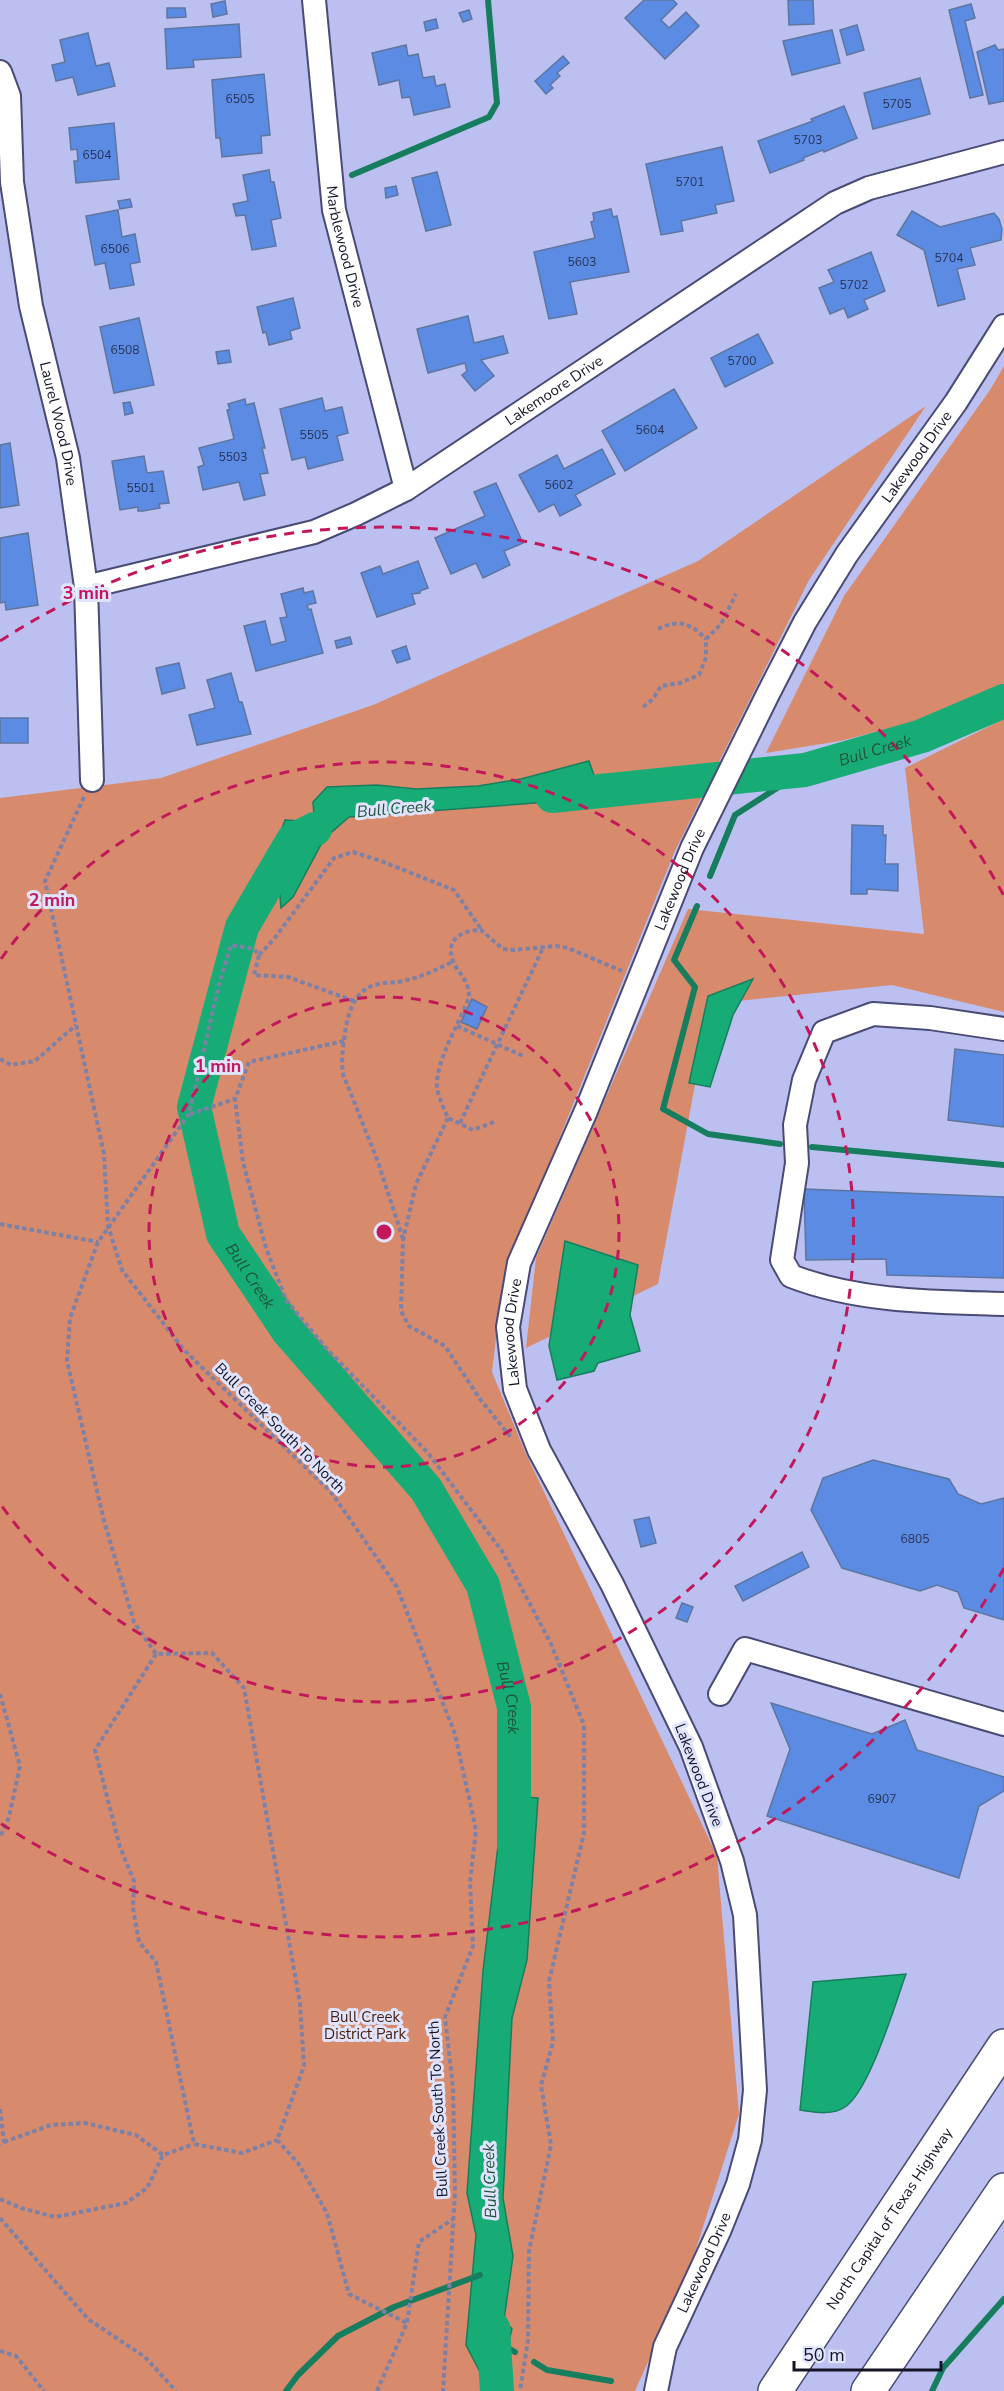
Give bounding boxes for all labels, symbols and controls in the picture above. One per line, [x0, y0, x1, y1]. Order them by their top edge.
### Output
house number: 6505 [226, 91, 254, 107]
house number: 5705 [883, 96, 911, 112]
house number: 5703 [794, 132, 822, 148]
house number: 6504 [83, 147, 111, 163]
house number: 5701 [676, 174, 704, 190]
street label: Marblewood Drive [322, 185, 369, 310]
house number: 6506 [101, 241, 129, 257]
house number: 5704 [935, 250, 963, 266]
house number: 5603 [568, 254, 596, 270]
house number: 5702 [840, 277, 868, 293]
house number: 6508 [111, 342, 139, 358]
street label: Lakemoore Drive [501, 350, 607, 430]
house number: 5700 [728, 353, 756, 369]
street label: Laurel Wood Drive [35, 360, 82, 487]
street label: Lakewood Drive [877, 407, 957, 507]
house number: 5604 [636, 422, 664, 438]
house number: 5505 [300, 427, 328, 443]
house number: 5503 [219, 449, 247, 465]
house number: 5602 [545, 477, 573, 493]
house number: 5501 [127, 480, 155, 496]
text: 3 min [63, 581, 109, 605]
water label: Bull Creek [836, 729, 915, 772]
water label: Bull Creek [356, 795, 433, 823]
street label: Lakewood Drive [650, 825, 710, 933]
text: 2 min [29, 888, 75, 912]
text: 1 min [195, 1054, 241, 1078]
centre of rings [374, 1222, 394, 1242]
water label: Bull Creek [220, 1239, 281, 1314]
street label: Lakewood Drive [498, 1277, 526, 1387]
street label: Bull Creek South To North [210, 1358, 350, 1498]
house number: 6805 [901, 1531, 929, 1547]
water label: Bull Creek [491, 1658, 525, 1735]
street label: Lakewood Drive [670, 1721, 728, 1829]
house number: 6907 [868, 1791, 896, 1807]
park label: Bull Creek District Park [324, 2007, 406, 2044]
street label: Bull Creek South To North [423, 2020, 453, 2198]
street label: North Capital of Texas Highway [822, 2123, 957, 2313]
water label: Bull Creek [478, 2142, 502, 2219]
street label: Lakewood Drive [672, 2209, 736, 2316]
scale bar [794, 2334, 941, 2372]
text: 50 m [803, 2343, 845, 2367]

